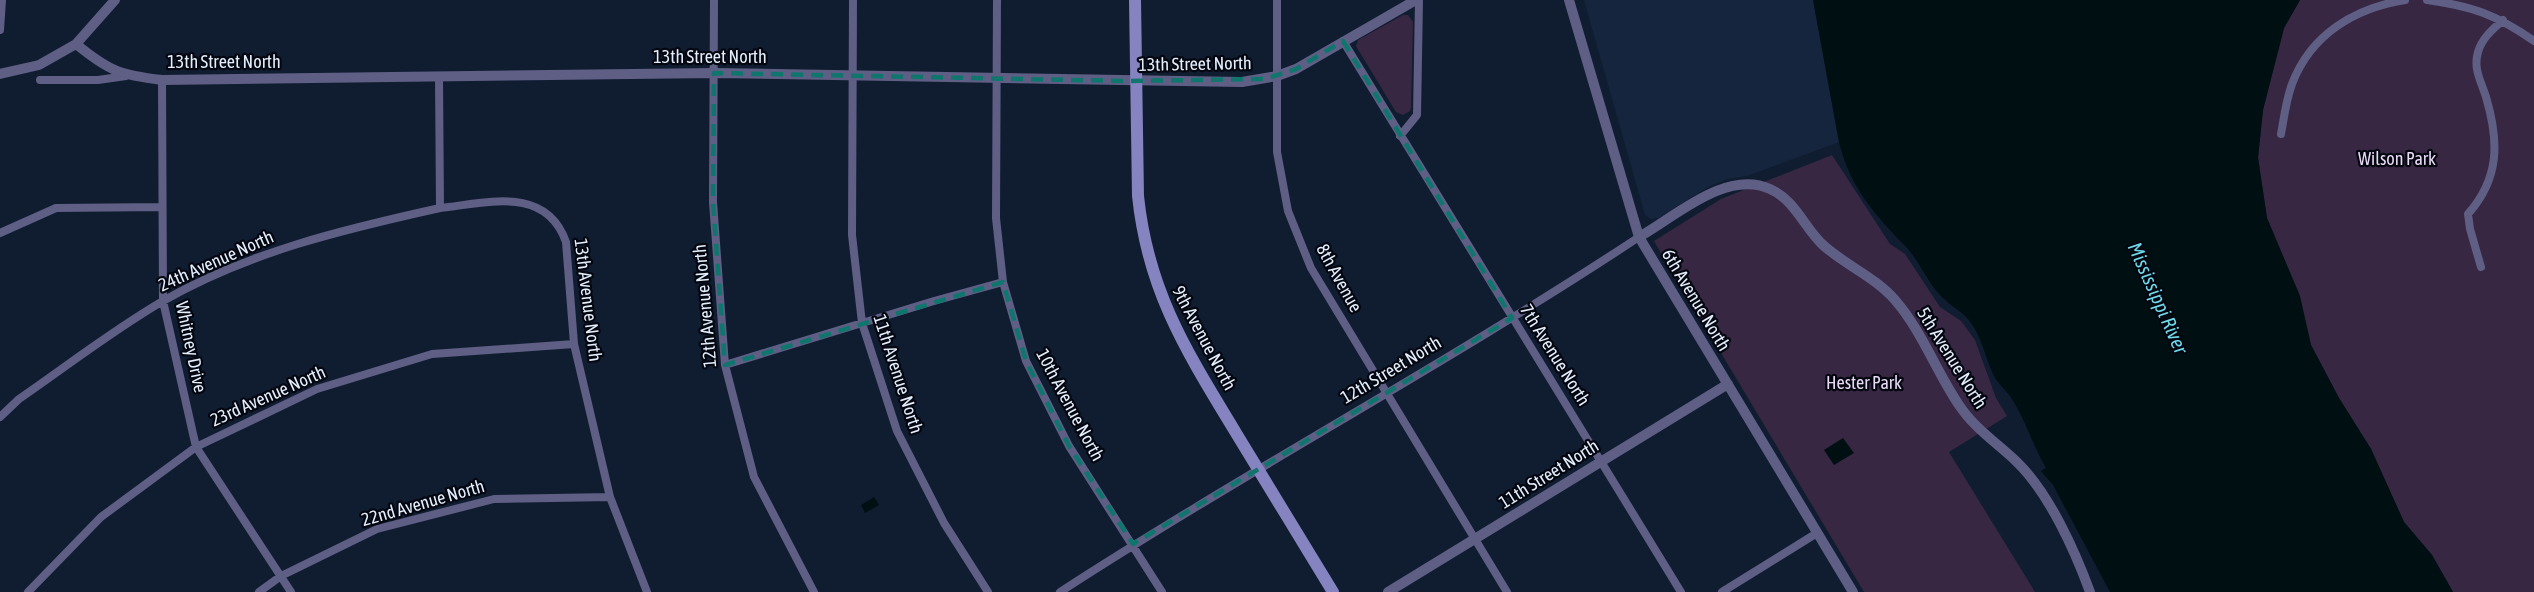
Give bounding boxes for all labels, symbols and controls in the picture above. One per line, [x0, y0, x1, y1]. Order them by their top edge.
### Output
street label: 13th Street North [653, 46, 767, 67]
street label: 13th Street North [167, 51, 281, 72]
street label: 13th Street North [1138, 52, 1252, 75]
park label: Wilson Park [2358, 148, 2436, 169]
street label: 24th Avenue North [155, 226, 277, 295]
street label: 13th Avenue North [571, 237, 606, 363]
water label: Mississippi River [2124, 239, 2194, 358]
street label: 8th Avenue [1312, 240, 1367, 316]
street label: 12th Avenue North [689, 244, 720, 369]
street label: 6th Avenue North [1658, 245, 1735, 355]
street label: 9th Avenue North [1168, 282, 1241, 394]
street label: Whitney Drive [172, 299, 211, 394]
street label: 7th Avenue North [1516, 300, 1595, 409]
street label: 5th Avenue North [1913, 303, 1992, 412]
street label: 11th Avenue North [869, 312, 928, 436]
street label: 12th Street North [1337, 331, 1445, 408]
street label: 10th Avenue North [1032, 345, 1109, 464]
street label: 23rd Avenue North [207, 361, 329, 430]
park label: Hester Park [1826, 372, 1902, 393]
street label: 11th Street North [1495, 435, 1602, 513]
street label: 22nd Avenue North [359, 475, 487, 530]

